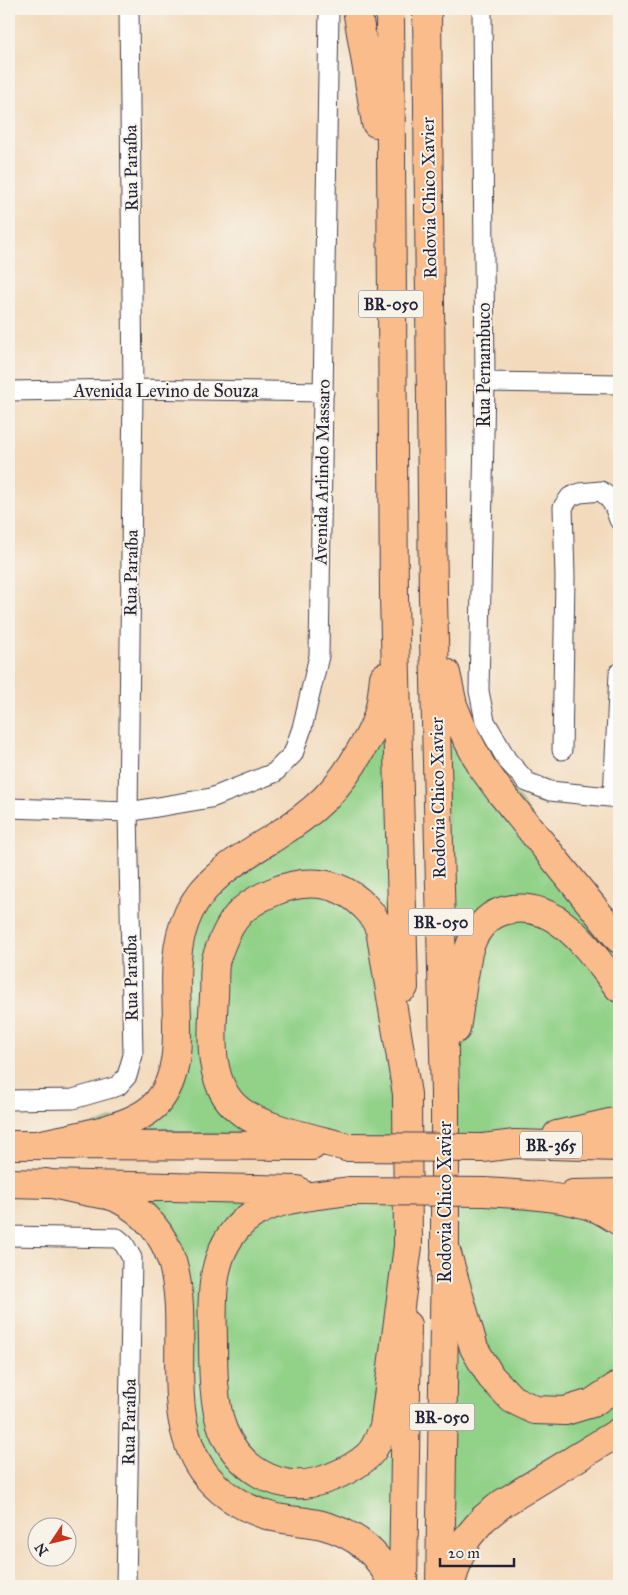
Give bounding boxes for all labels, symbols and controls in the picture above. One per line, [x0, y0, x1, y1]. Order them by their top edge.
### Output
street label: Rodovia Chico Xavier [417, 117, 441, 279]
street label: Rua Paraíba [119, 124, 143, 212]
road number: BR-050 [358, 290, 424, 318]
street label: Rua Pernambuco [473, 302, 495, 428]
street label: Avenida Arlindo Massaro [309, 379, 335, 566]
street label: Avenida Levino de Souza [72, 380, 259, 402]
street label: Rua Paraíba [119, 529, 143, 617]
street label: Rodovia Chico Xavier [426, 717, 450, 879]
road number: BR-050 [408, 909, 474, 936]
street label: Rua Paraíba [119, 934, 143, 1022]
street label: Rodovia Chico Xavier [434, 1121, 456, 1283]
road number: BR-365 [520, 1132, 582, 1158]
street label: Rua Paraíba [117, 1378, 141, 1466]
road number: BR-050 [410, 1404, 474, 1430]
north arrow [28, 1518, 78, 1568]
scale bar [440, 1535, 514, 1567]
text: N [31, 1539, 52, 1559]
text: 20 m [448, 1544, 480, 1562]

